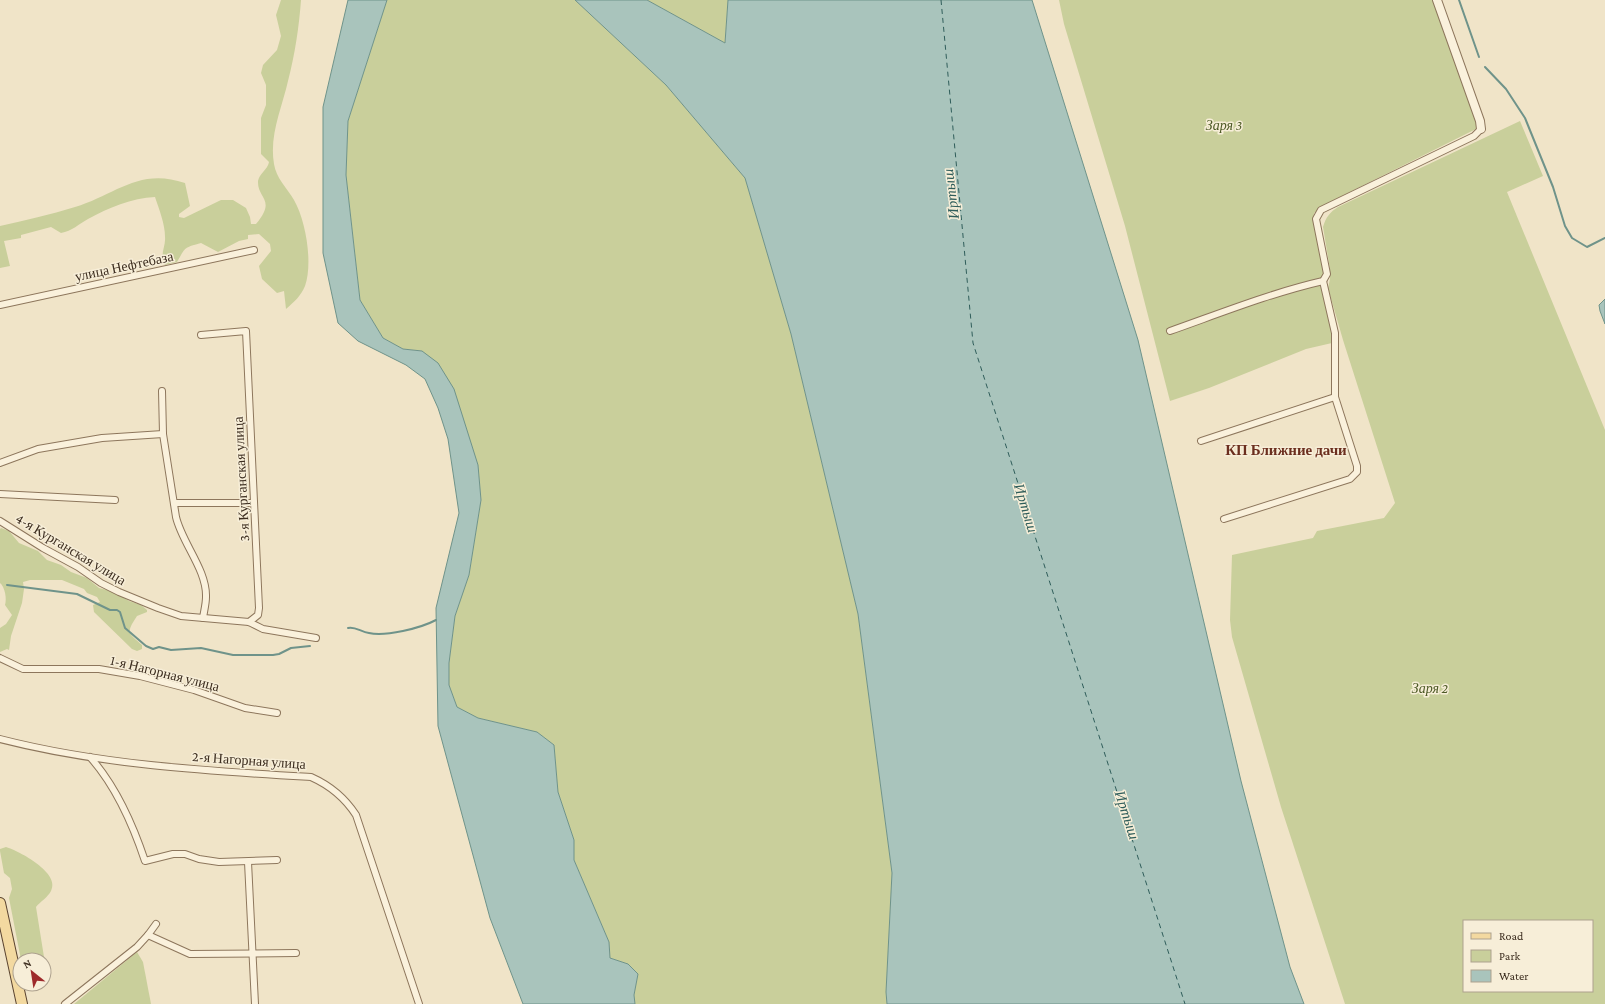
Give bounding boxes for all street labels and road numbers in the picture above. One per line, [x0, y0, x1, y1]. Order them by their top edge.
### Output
street label: улица Нефтебаза [73, 248, 175, 284]
street label: 3-я Курганская улица [230, 415, 252, 542]
street label: 4-я Курганская улица [13, 510, 130, 589]
street label: 1-я Нагорная улица [109, 652, 222, 694]
street label: 2-я Нагорная улица [192, 748, 307, 772]

